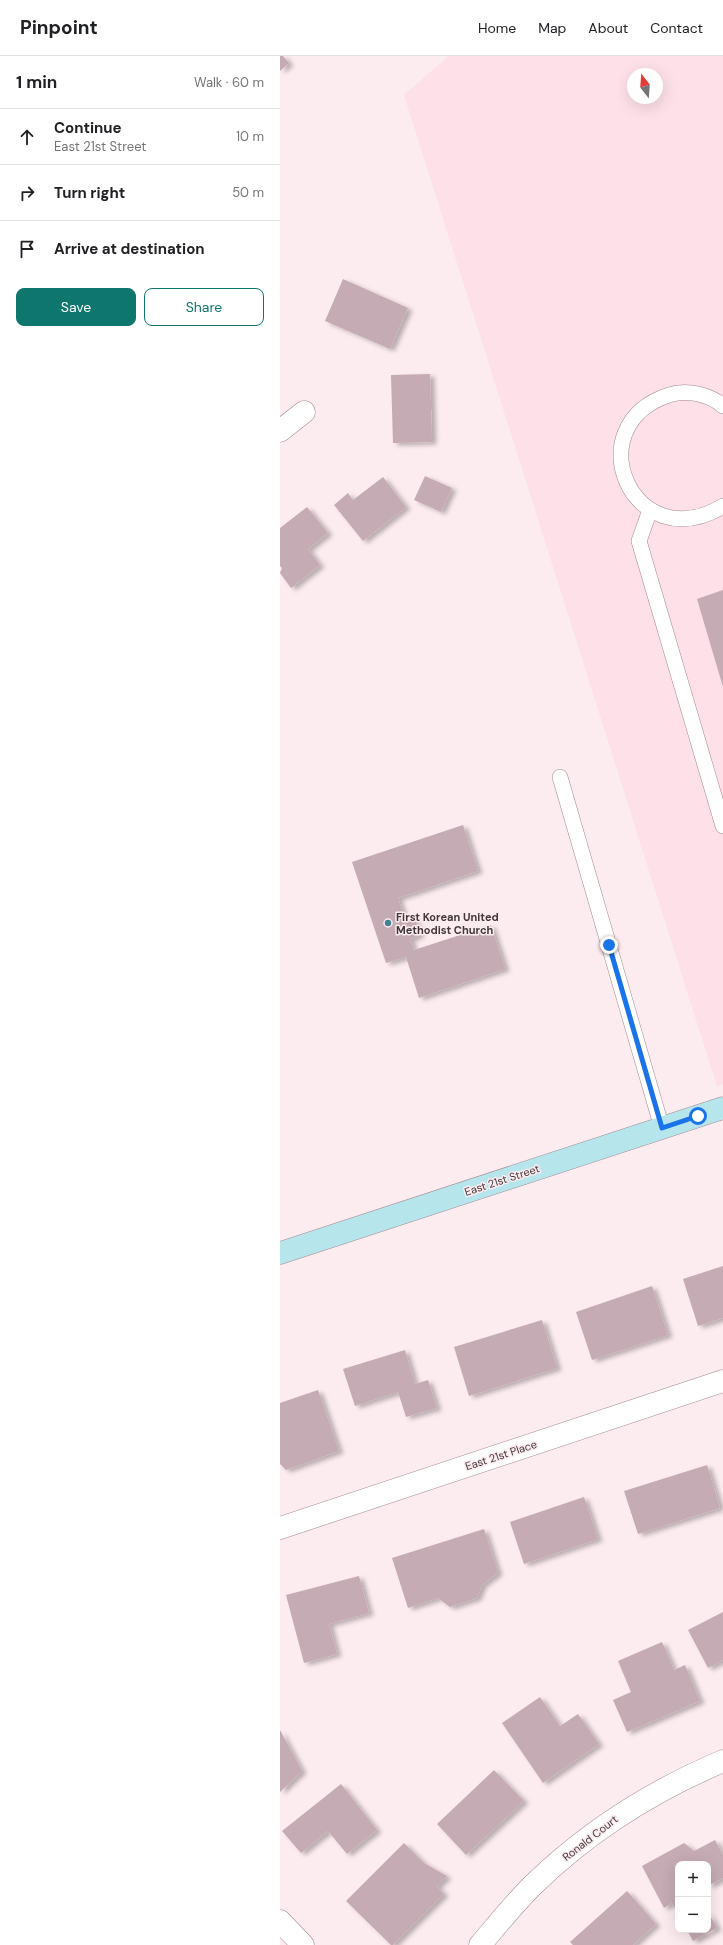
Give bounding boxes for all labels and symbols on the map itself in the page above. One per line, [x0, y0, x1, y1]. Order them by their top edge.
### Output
north arrow [627, 68, 663, 104]
place label: First Korean United Methodist Church [396, 910, 499, 937]
marker: First Korean United Methodist Church [383, 918, 393, 928]
route end [600, 936, 618, 954]
route start [689, 1107, 707, 1125]
street label: East 21st Street [463, 1161, 541, 1199]
street label: East 21st Place [463, 1437, 539, 1473]
street label: Ronald Court [560, 1812, 620, 1864]

